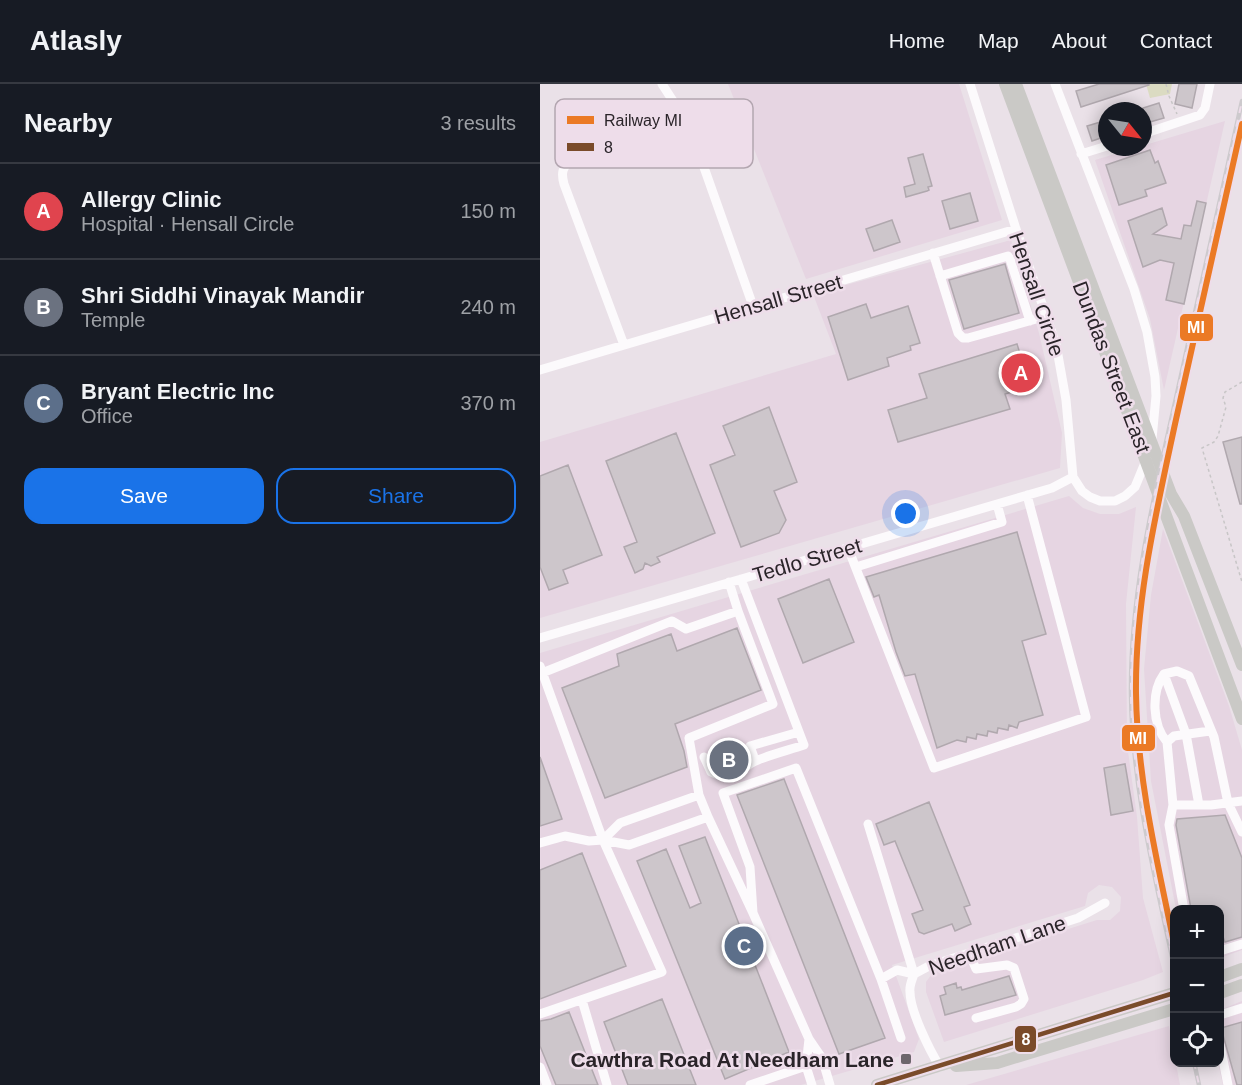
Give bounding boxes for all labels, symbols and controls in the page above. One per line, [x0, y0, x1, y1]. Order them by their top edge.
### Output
text: Atlasly [30, 25, 122, 56]
text: Home [889, 29, 945, 52]
text: Map [978, 29, 1019, 52]
text: About [1052, 29, 1107, 52]
text: Contact [1140, 29, 1212, 52]
legend [555, 99, 753, 168]
north arrow [1098, 102, 1152, 156]
text: Nearby [24, 108, 112, 138]
text: 3 results [440, 112, 516, 134]
text: Railway MI [604, 112, 682, 129]
text: 8 [604, 139, 613, 156]
text: Allergy Clinic [81, 187, 222, 212]
text: A [36, 200, 51, 222]
text: 150 m [460, 200, 516, 222]
text: Hospital · Hensall Circle [81, 213, 294, 235]
street label: Hensall Circle [1005, 229, 1069, 359]
street label: Hensall Street [711, 270, 845, 328]
street label: Dundas Street East [1069, 278, 1155, 456]
text: Shri Siddhi Vinayak Mandir [81, 283, 364, 308]
text: B [36, 296, 51, 318]
text: 240 m [460, 296, 516, 318]
text: Temple [81, 309, 145, 331]
line badge: MI [1179, 313, 1214, 342]
text: MI [1187, 319, 1205, 336]
pin: A [1002, 350, 1040, 396]
text: Bryant Electric Inc [81, 379, 274, 404]
text: C [36, 392, 51, 414]
text: 370 m [460, 392, 516, 414]
text: Office [81, 405, 133, 427]
button: Save [24, 468, 264, 524]
button: Share [276, 468, 516, 524]
your location [891, 499, 920, 528]
street label: Tedlo Street [750, 533, 864, 587]
line badge: MI [1121, 724, 1156, 752]
text: MI [1129, 730, 1147, 747]
pin: B [710, 738, 748, 782]
map controls [1170, 905, 1224, 1067]
button: + [1170, 905, 1224, 959]
street label: Needham Lane [925, 911, 1069, 979]
pin: C [724, 924, 764, 968]
button: − [1170, 959, 1224, 1013]
button: locate [1170, 1013, 1224, 1067]
line badge: 8 [1014, 1025, 1037, 1053]
text: 8 [1022, 1031, 1031, 1048]
place label: Cawthra Road At Needham Lane [570, 1048, 894, 1071]
marker: Cawthra Road At Needham Lane [899, 1052, 913, 1066]

